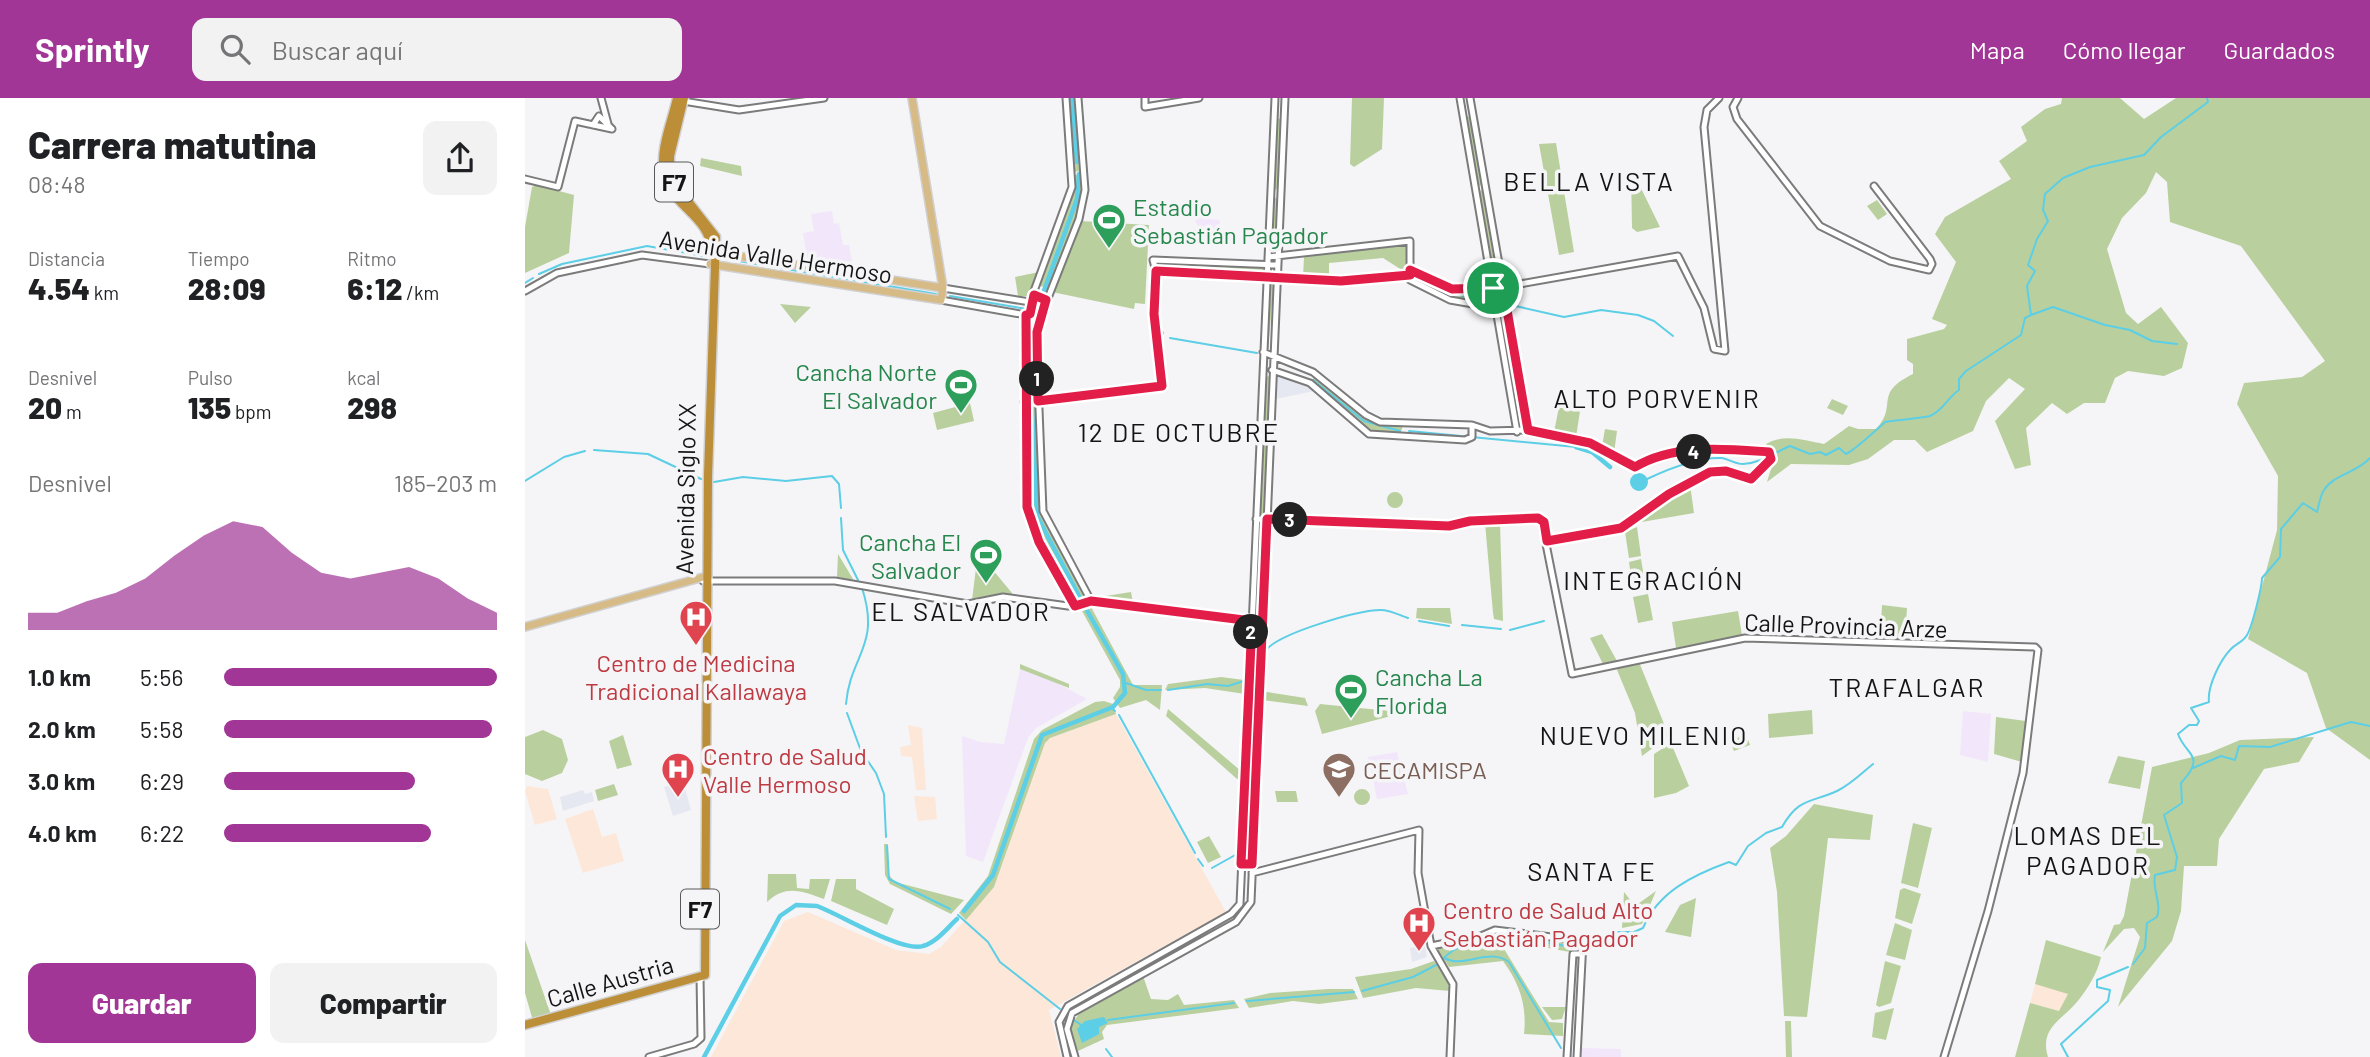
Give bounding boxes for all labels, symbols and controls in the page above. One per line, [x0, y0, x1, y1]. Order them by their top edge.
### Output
search box [192, 18, 682, 81]
text: Sprintly [35, 29, 150, 69]
icon: search [216, 30, 254, 68]
text: Buscar aquí [272, 34, 403, 65]
text: Mapa [1970, 35, 2025, 64]
text: Cómo llegar [2063, 35, 2185, 64]
text: Guardados [2223, 35, 2335, 64]
text: Carrera matutina [28, 121, 317, 167]
button: share [423, 121, 497, 195]
road number: F7 [655, 162, 693, 202]
district label: BELLA VISTA [1503, 165, 1675, 196]
text: 08:48 [28, 170, 85, 198]
place label: Estadio Sebastián Pagador [1133, 192, 1328, 249]
sports icon: Estadio Sebastián Pagador [1090, 201, 1128, 250]
street label: Avenida Valle Hermoso [657, 223, 895, 289]
text: Distancia [28, 247, 105, 270]
text: Tiempo [188, 247, 250, 270]
text: Ritmo [347, 247, 397, 270]
pin [1463, 258, 1523, 318]
icon: arrive [1474, 269, 1512, 307]
text: 4.54 [28, 270, 90, 306]
text: 28:09 [188, 270, 266, 306]
text: 6:12 [347, 270, 403, 306]
text: km [90, 281, 119, 304]
text: /km [403, 281, 439, 304]
place label: Cancha Norte El Salvador [796, 357, 937, 414]
pin: 1 [1019, 362, 1055, 396]
text: Desnivel [28, 366, 97, 389]
text: Pulso [188, 366, 233, 389]
text: kcal [347, 366, 380, 389]
sports icon: Cancha Norte El Salvador [942, 366, 980, 415]
text: 1 [1033, 367, 1040, 390]
district label: ALTO PORVENIR [1553, 382, 1761, 413]
text: 20 [28, 389, 62, 425]
text: 135 [188, 389, 231, 425]
text: 298 [347, 389, 397, 425]
text: m [62, 400, 82, 423]
text: bpm [231, 400, 272, 423]
street label: Avenida Siglo XX [669, 403, 701, 575]
district label: 12 DE OCTUBRE [1078, 416, 1280, 447]
pin: 4 [1677, 434, 1711, 470]
text: 4 [1688, 440, 1699, 463]
text: Desnivel [28, 469, 112, 497]
text: 185–203 m [394, 469, 497, 497]
pin: 3 [1273, 502, 1307, 538]
text: 3 [1284, 508, 1295, 531]
place label: Cancha El Salvador [859, 527, 961, 584]
sports icon: Cancha El Salvador [967, 536, 1005, 585]
district label: INTEGRACIÓN [1563, 564, 1745, 595]
district label: EL SALVADOR [871, 595, 1051, 626]
hospital icon: Centro de Medicina Tradicional Kallawaya [677, 598, 715, 647]
street label: Calle Provincia Arze [1744, 607, 1948, 643]
pin: 2 [1233, 614, 1269, 650]
text: 2 [1245, 620, 1256, 643]
place label: Centro de Medicina Tradicional Kallawaya [585, 648, 807, 705]
place label: Cancha La Florida [1375, 662, 1483, 719]
text: 1.0 km [28, 663, 91, 691]
text: 5:56 [140, 663, 183, 691]
sports icon: Cancha La Florida [1332, 671, 1370, 720]
district label: TRAFALGAR [1829, 671, 1986, 702]
text: 2.0 km [28, 715, 96, 743]
text: 5:58 [140, 715, 183, 743]
district label: NUEVO MILENIO [1540, 719, 1748, 750]
place label: Centro de Salud Valle Hermoso [703, 741, 867, 798]
hospital icon: Centro de Salud Valle Hermoso [659, 750, 697, 799]
school or university icon: CECAMISPA [1320, 750, 1358, 799]
place label: CECAMISPA [1363, 755, 1487, 784]
text: 3.0 km [28, 767, 95, 795]
text: 6:29 [140, 767, 184, 795]
text: 4.0 km [28, 819, 97, 847]
text: 6:22 [140, 819, 184, 847]
district label: LOMAS DEL PAGADOR [2013, 819, 2163, 880]
district label: SANTA FE [1527, 855, 1657, 886]
road number: F7 [681, 890, 719, 929]
place label: Centro de Salud Alto Sebastián Pagador [1443, 895, 1653, 952]
hospital icon: Centro de Salud Alto Sebastián Pagador [1400, 904, 1438, 953]
street label: Calle Austria [543, 949, 677, 1013]
button: Guardar [28, 963, 256, 1043]
button: Compartir [270, 963, 497, 1043]

